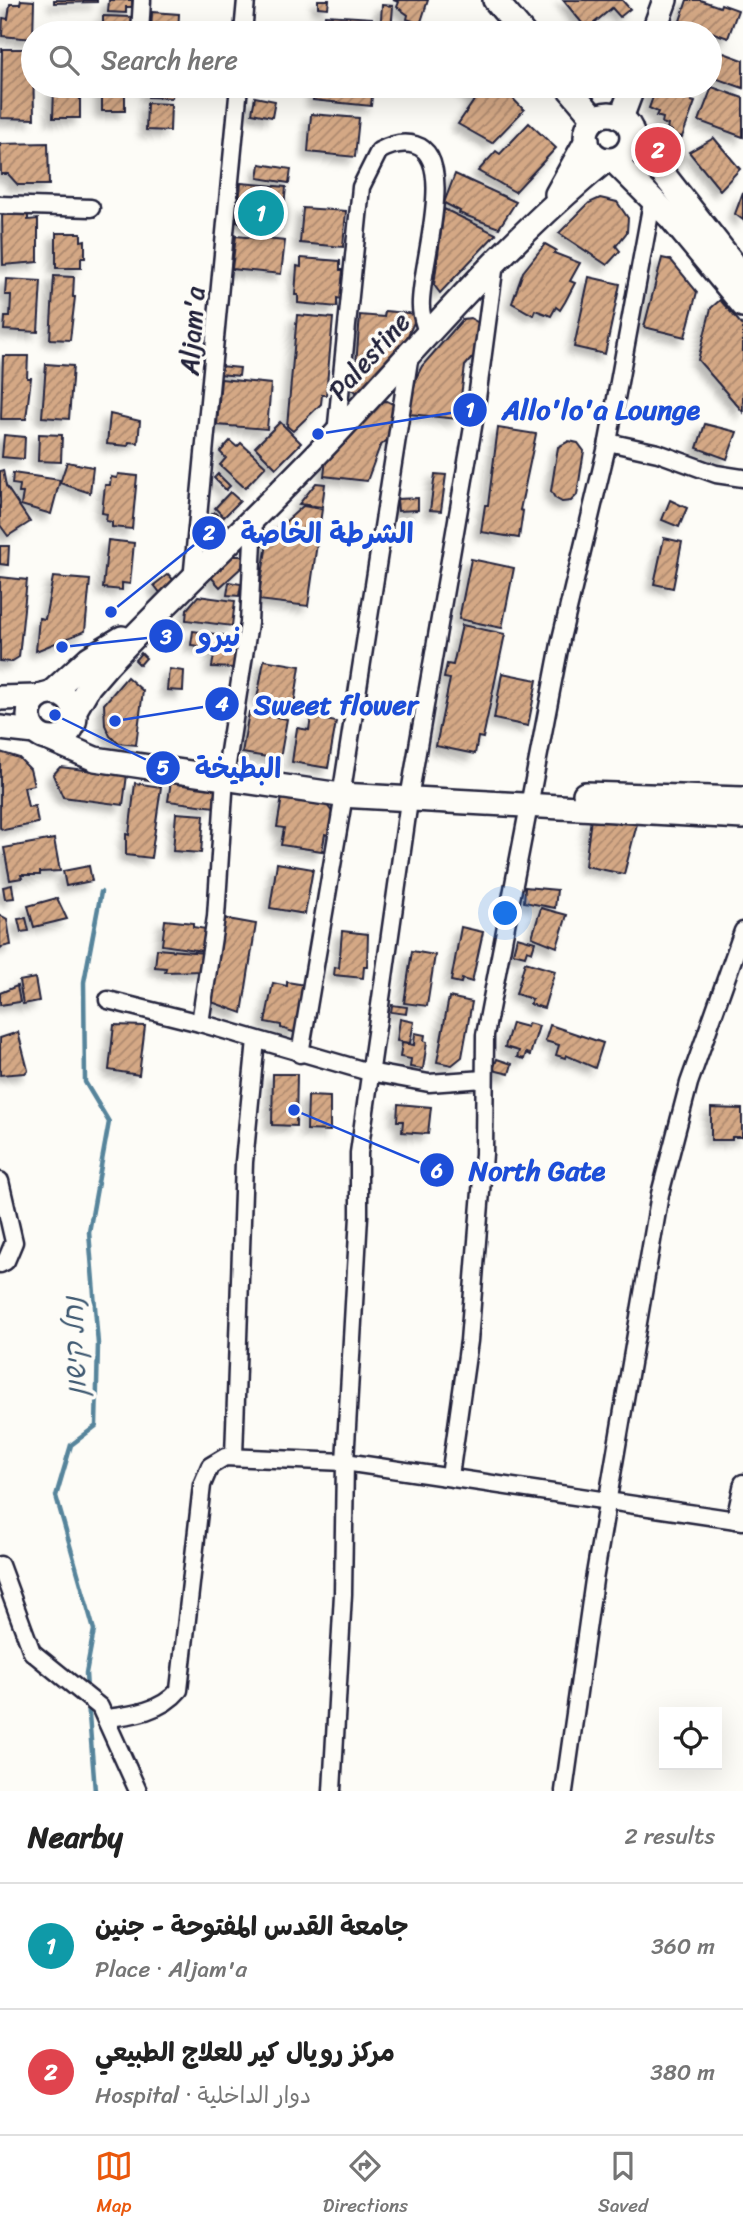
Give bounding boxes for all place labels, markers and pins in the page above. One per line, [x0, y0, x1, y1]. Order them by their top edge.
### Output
pin: 2 [635, 124, 681, 176]
pin: 1 [238, 187, 284, 239]
callout: Allo'lo'a Lounge [453, 385, 714, 434]
callout: الشرطة الخاصة [192, 508, 428, 557]
callout: نيرو [149, 612, 255, 661]
callout: Sweet flower [205, 679, 433, 728]
callout: البطيخة [146, 743, 295, 792]
callout: North Gate [419, 1146, 620, 1195]

